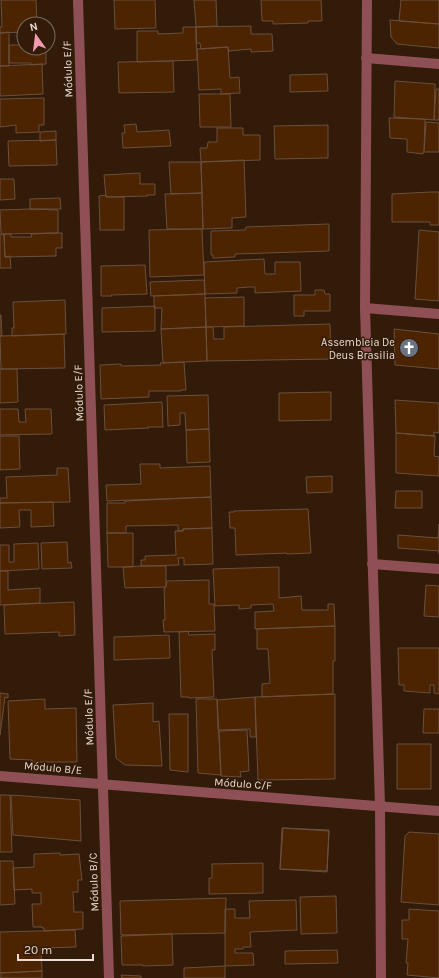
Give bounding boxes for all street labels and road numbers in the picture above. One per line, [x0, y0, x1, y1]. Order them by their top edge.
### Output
street label: Módulo E/F [61, 40, 75, 98]
street label: Módulo E/F [72, 364, 86, 422]
street label: Módulo E/F [82, 688, 96, 746]
street label: Módulo B/E [24, 759, 82, 777]
street label: Módulo C/F [214, 776, 272, 793]
street label: Módulo B/C [86, 852, 102, 911]

